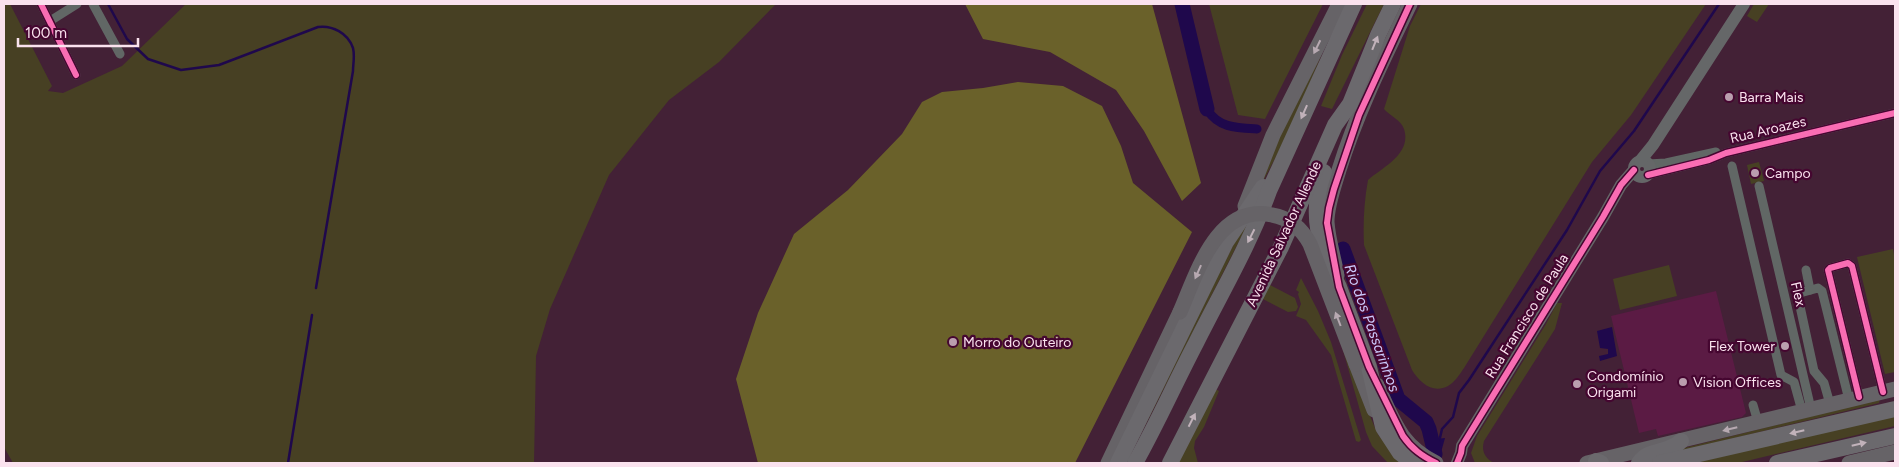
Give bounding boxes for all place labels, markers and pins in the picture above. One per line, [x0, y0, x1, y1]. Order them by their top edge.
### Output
place label: Barra Mais [1739, 89, 1804, 106]
marker: Barra Mais [1723, 91, 1735, 103]
place label: Campo [1765, 165, 1811, 182]
marker: Campo [1749, 167, 1761, 179]
place label: Morro do Outeiro [963, 334, 1071, 351]
marker: Morro do Outeiro [947, 336, 959, 348]
place label: Flex Tower [1709, 338, 1775, 355]
marker: Flex Tower [1779, 340, 1791, 352]
place label: Condomínio Origami [1587, 368, 1664, 401]
place label: Vision Offices [1693, 374, 1781, 391]
marker: Vision Offices [1677, 376, 1689, 388]
marker: Condomínio Origami [1571, 378, 1583, 390]

